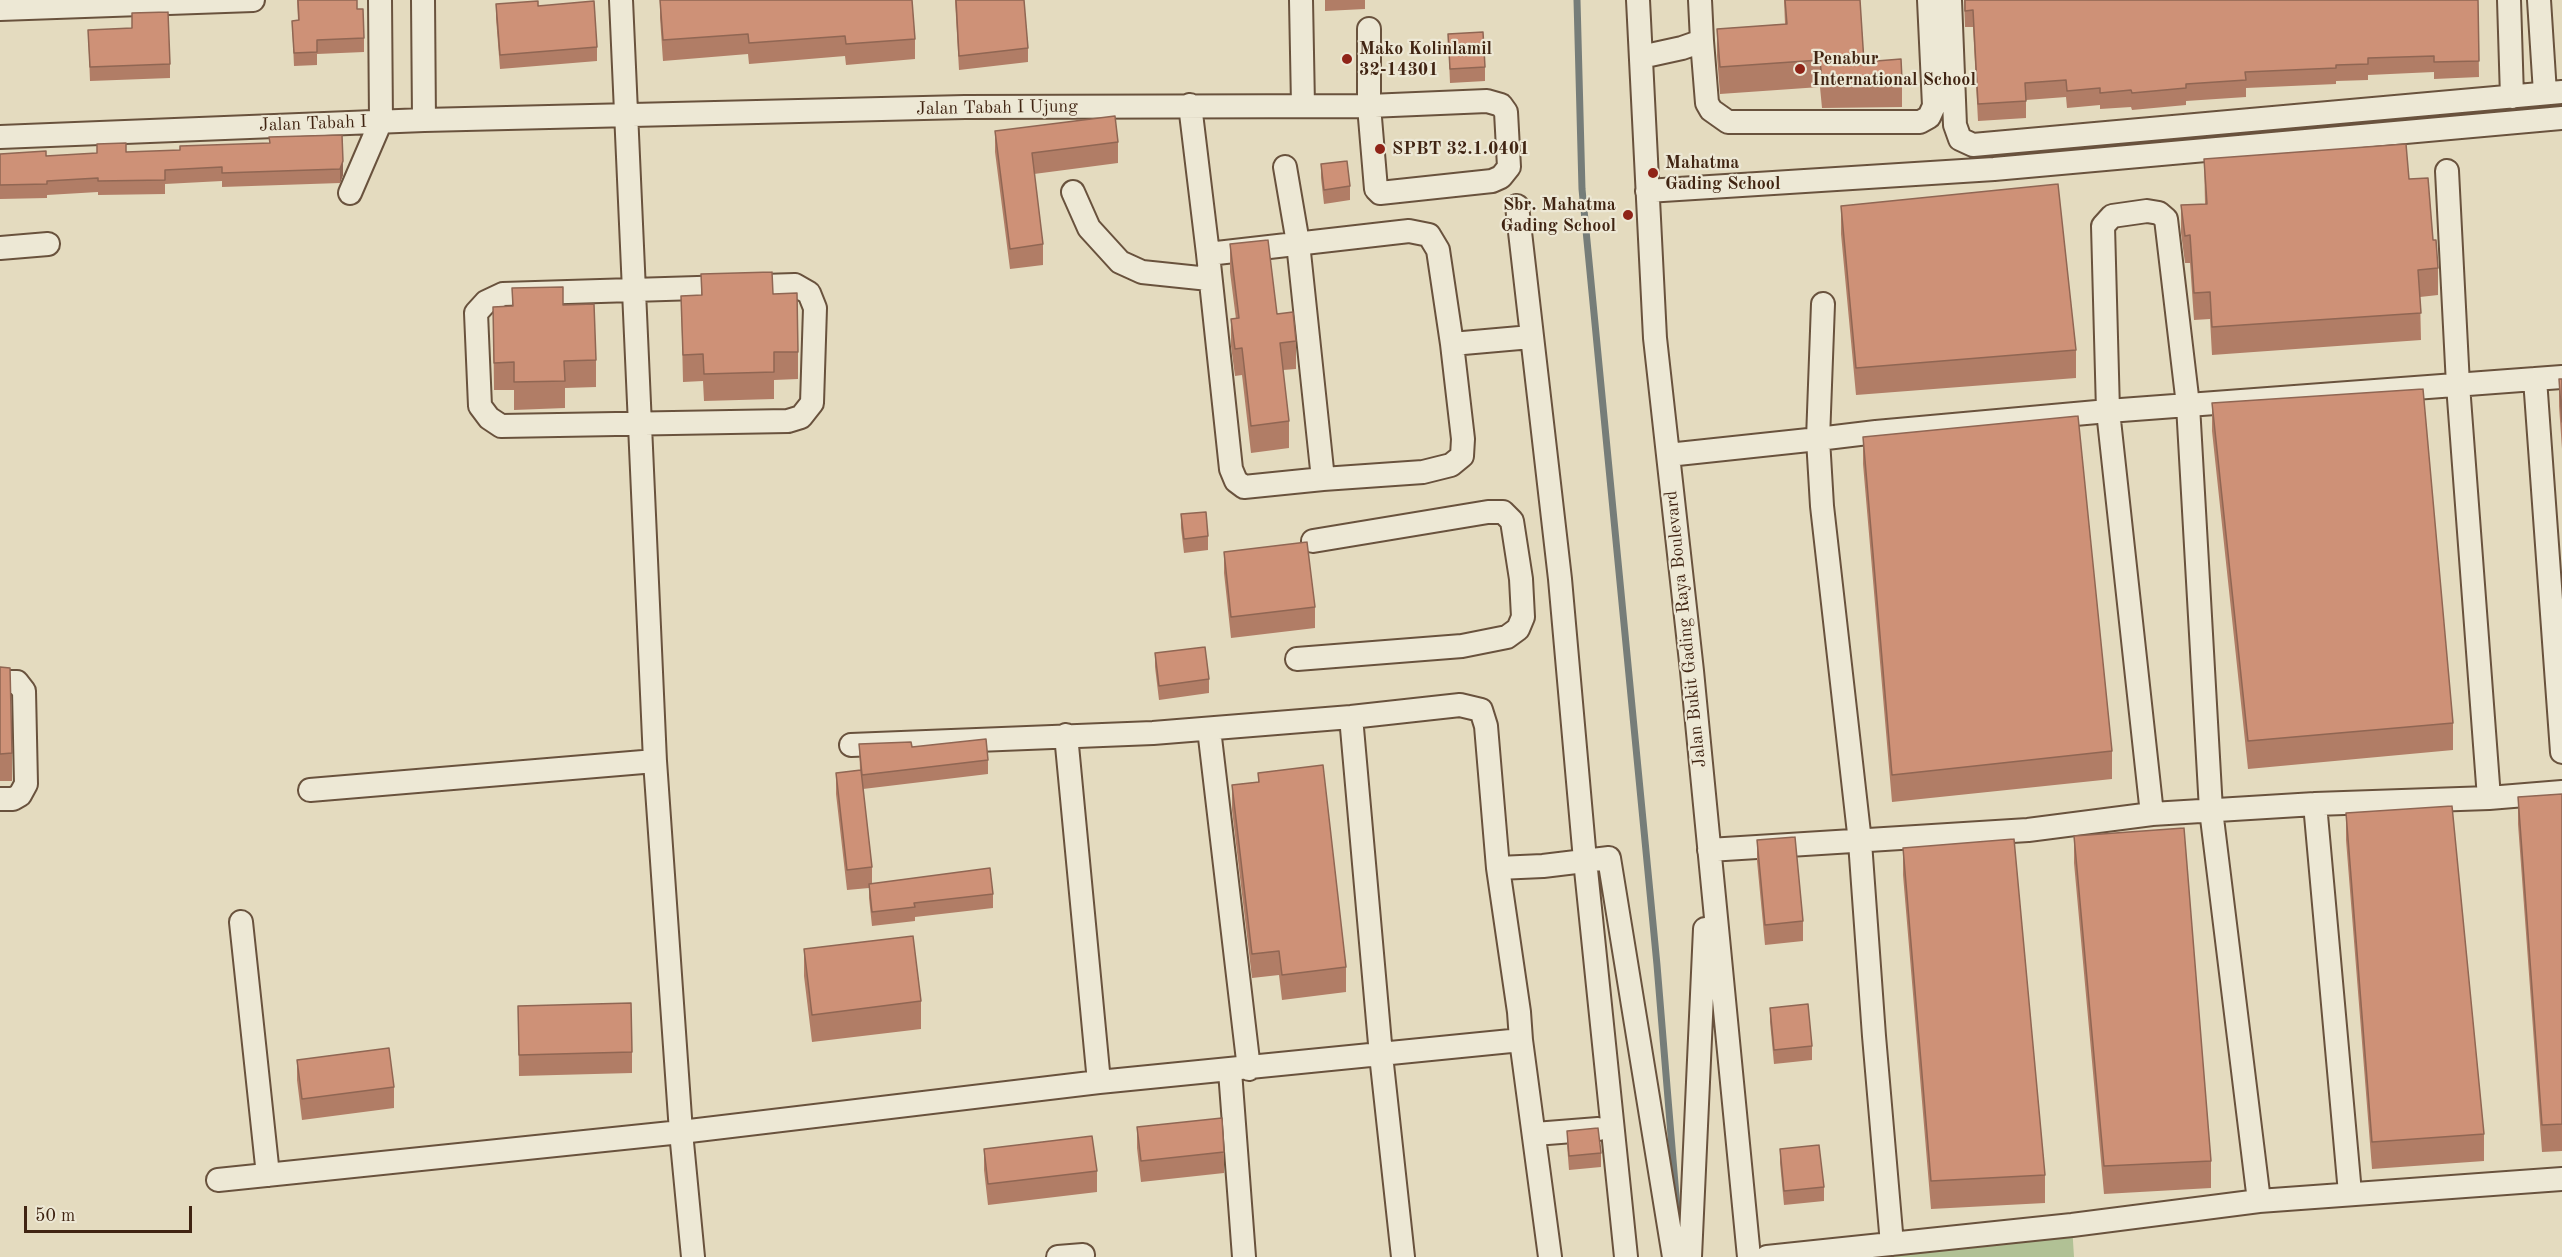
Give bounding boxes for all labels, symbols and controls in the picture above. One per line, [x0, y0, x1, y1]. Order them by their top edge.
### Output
place label: Mako Kolinlamil 32-14301 [1359, 38, 1492, 80]
place label: Penabur International School [1812, 48, 1976, 90]
marker: Mako Kolinlamil 32-14301 [1340, 52, 1354, 66]
marker: Penabur International School [1793, 62, 1807, 76]
street label: Jalan Tabah I Ujung [916, 96, 1078, 120]
street label: Jalan Tabah I [259, 111, 367, 137]
place label: SPBT 32.1.0401 [1392, 138, 1530, 160]
marker: SPBT 32.1.0401 [1373, 142, 1387, 156]
place label: Mahatma Gading School [1665, 152, 1780, 195]
marker: Mahatma Gading School [1646, 166, 1660, 180]
place label: Sbr. Mahatma Gading School [1501, 194, 1616, 236]
marker: Sbr. Mahatma Gading School [1621, 208, 1635, 222]
street label: Jalan Bukit Gading Raya Boulevard [1661, 489, 1711, 769]
scale bar [27, 1194, 195, 1232]
text: 50 m [35, 1207, 75, 1225]

